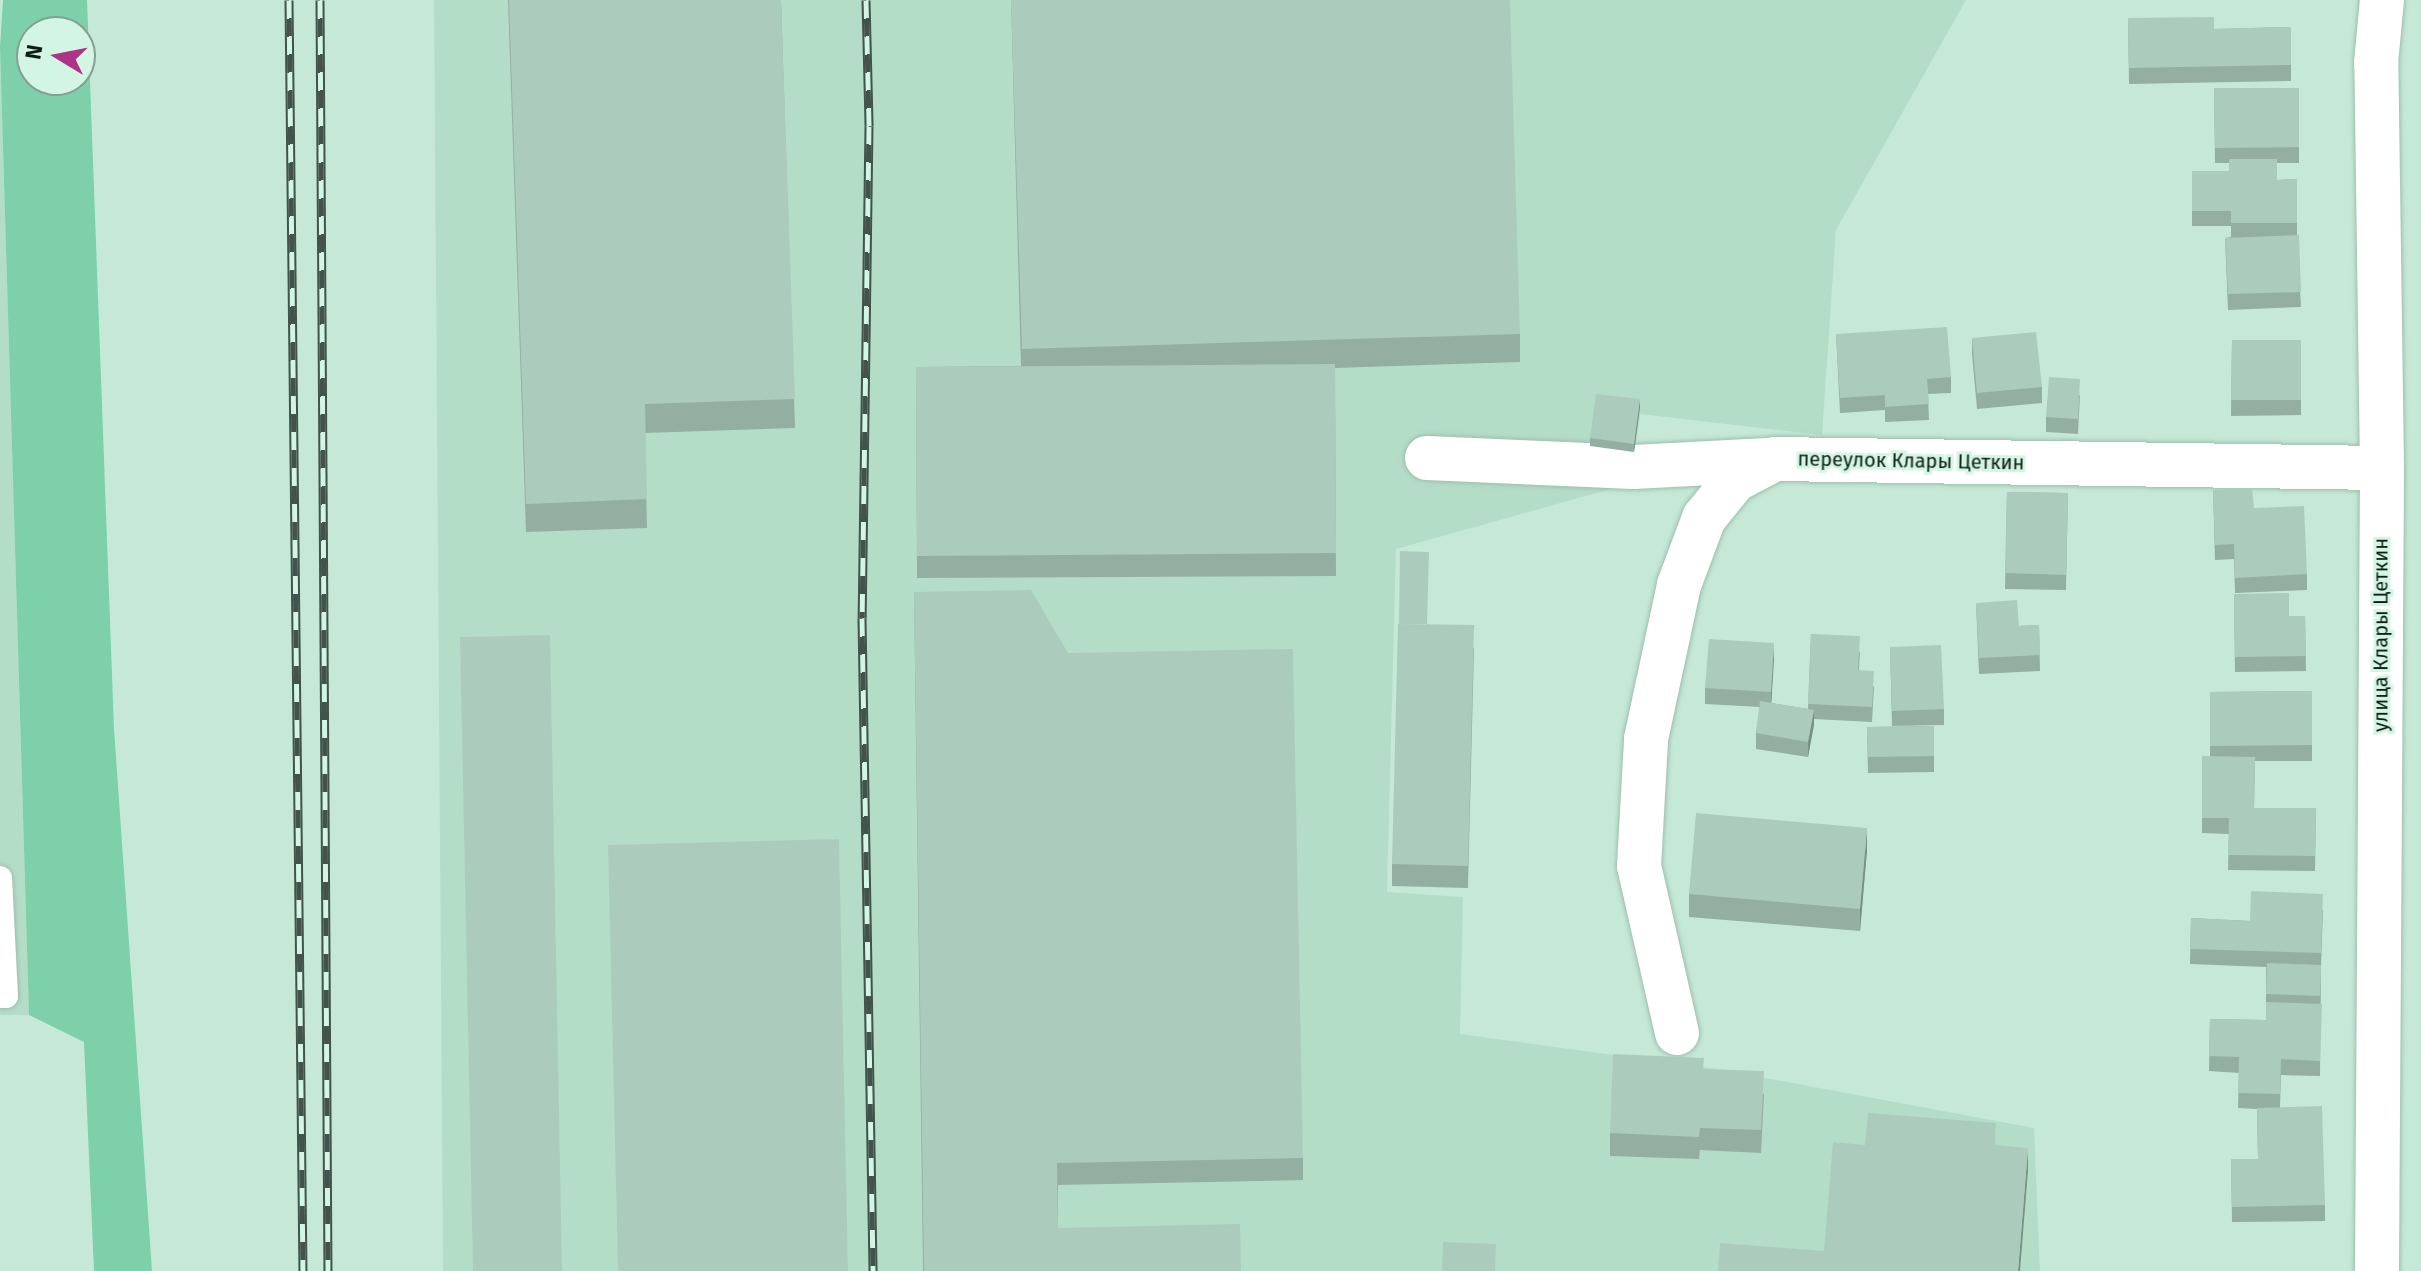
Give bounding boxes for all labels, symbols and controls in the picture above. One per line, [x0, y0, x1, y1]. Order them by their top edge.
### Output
north arrow [16, 16, 96, 96]
text: N [19, 43, 48, 62]
street label: переулок Клары Цеткин [1797, 447, 2025, 475]
street label: улица Клары Цеткин [2369, 538, 2393, 732]

